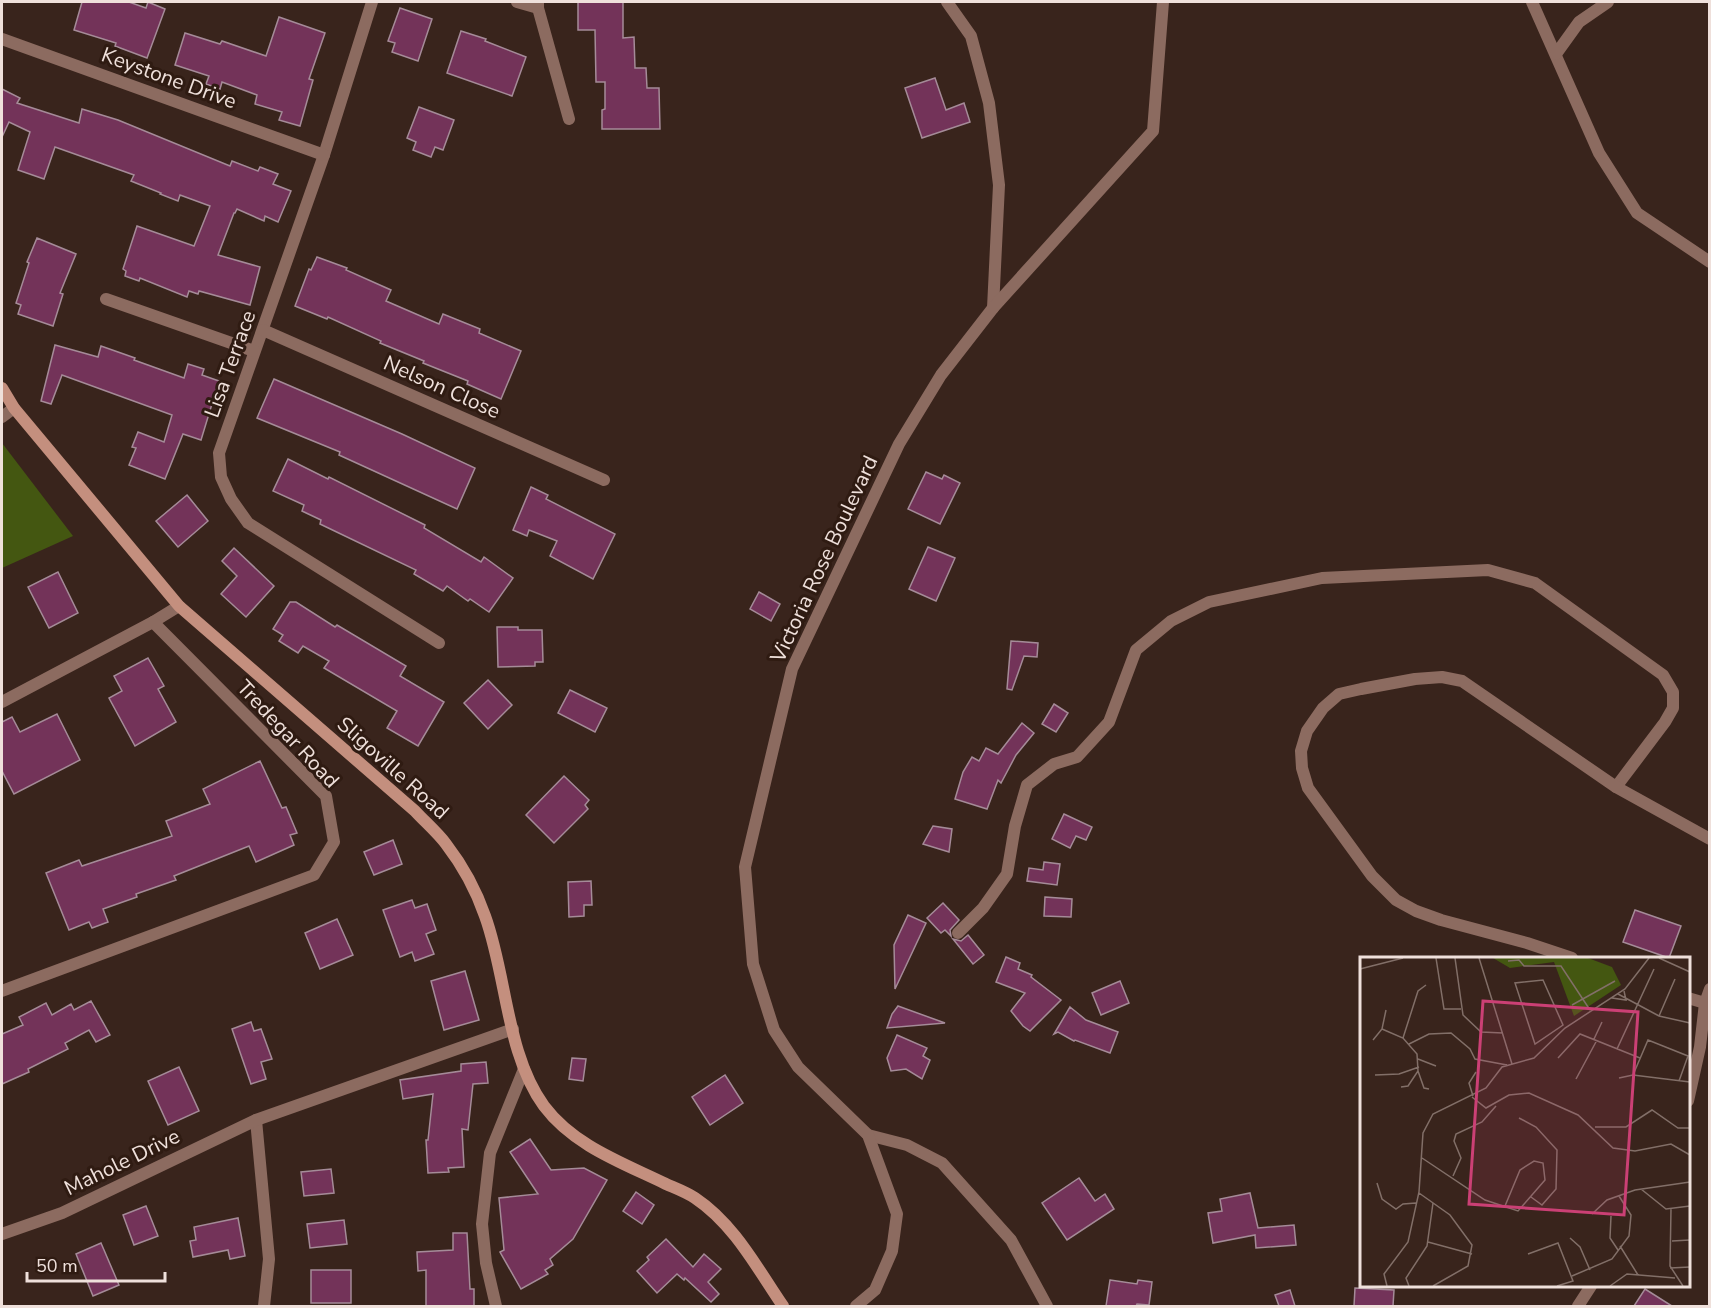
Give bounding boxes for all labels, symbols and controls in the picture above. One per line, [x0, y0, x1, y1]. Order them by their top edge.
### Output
street label: Keystone Drive [98, 41, 240, 115]
street label: Lisa Terrace [198, 307, 262, 421]
street label: Nelson Close [379, 349, 505, 425]
street label: Victoria Rose Boulevard [763, 451, 884, 668]
street label: Tredegar Road [231, 674, 345, 794]
street label: Sligoville Road [331, 710, 455, 826]
inset map [1360, 957, 1690, 1287]
street label: Mahole Drive [60, 1122, 184, 1202]
scale bar [27, 1245, 165, 1283]
text: 50 m [36, 1254, 78, 1278]

